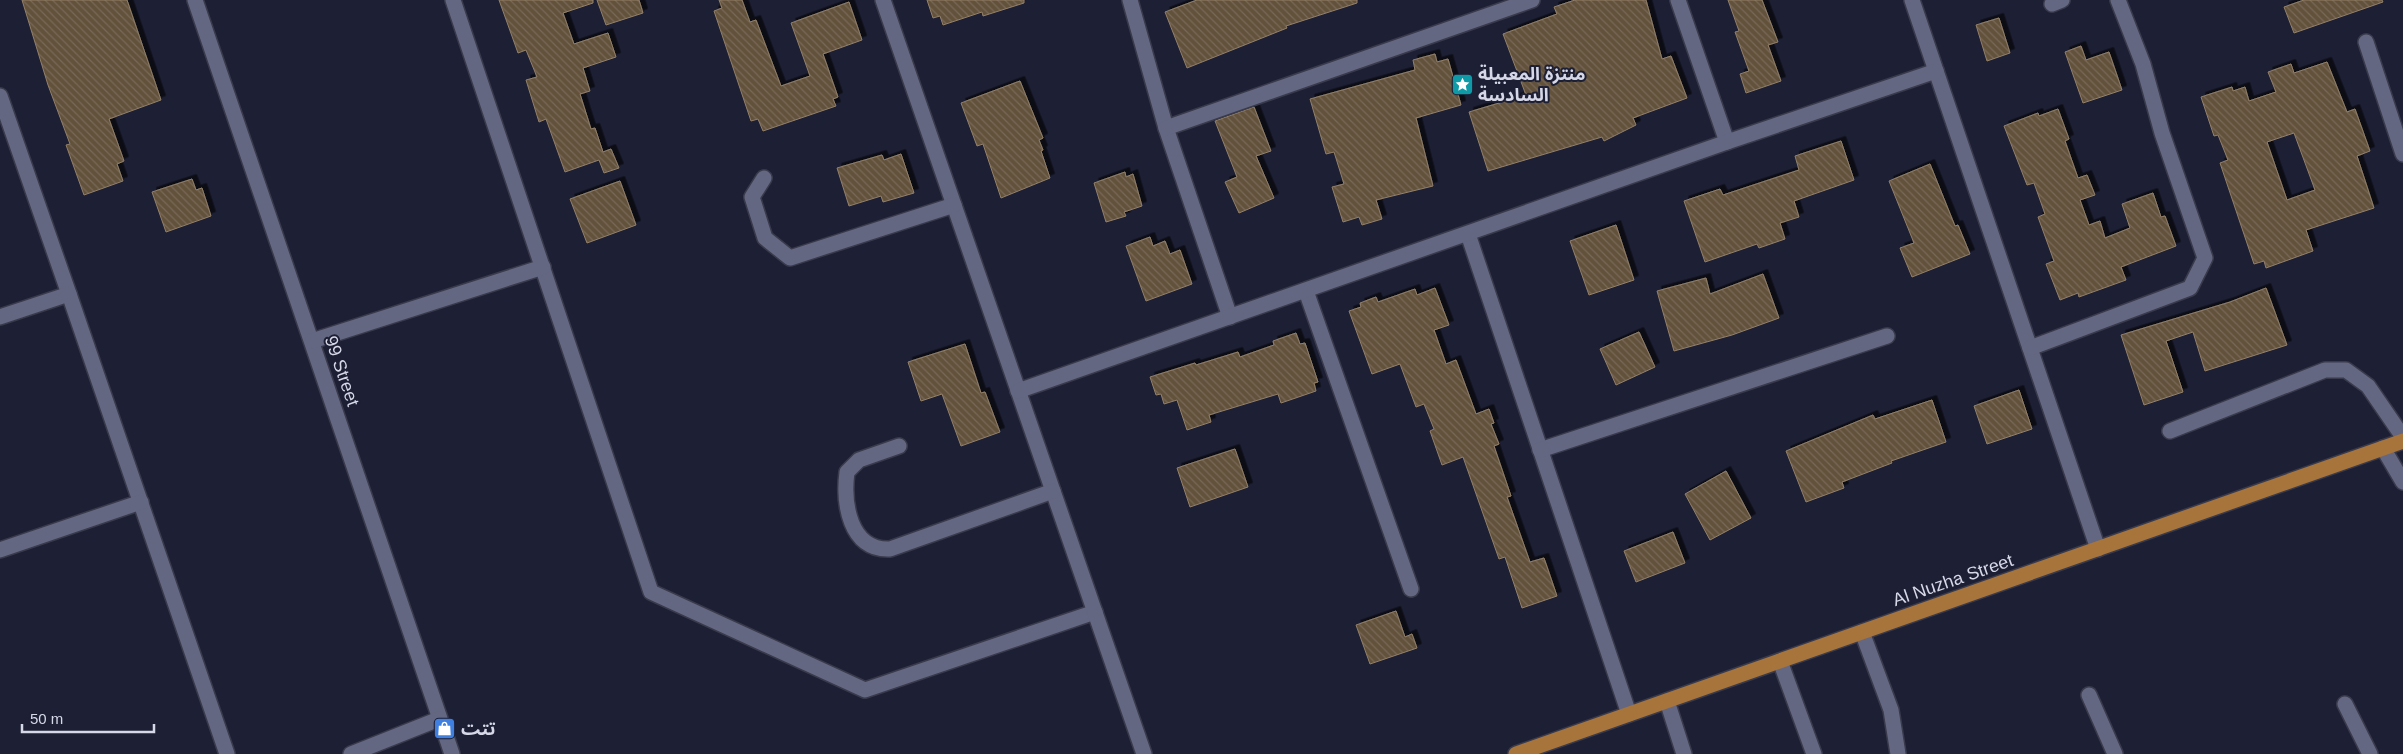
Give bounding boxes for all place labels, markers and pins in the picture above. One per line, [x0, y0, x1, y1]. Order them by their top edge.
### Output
place label: منتزة المعبيلة السادسة [1478, 64, 1586, 105]
place icon: منتزة المعبيلة السادسة [1450, 72, 1474, 96]
shop icon: تتت [433, 717, 457, 741]
place label: تتت [461, 719, 496, 739]

